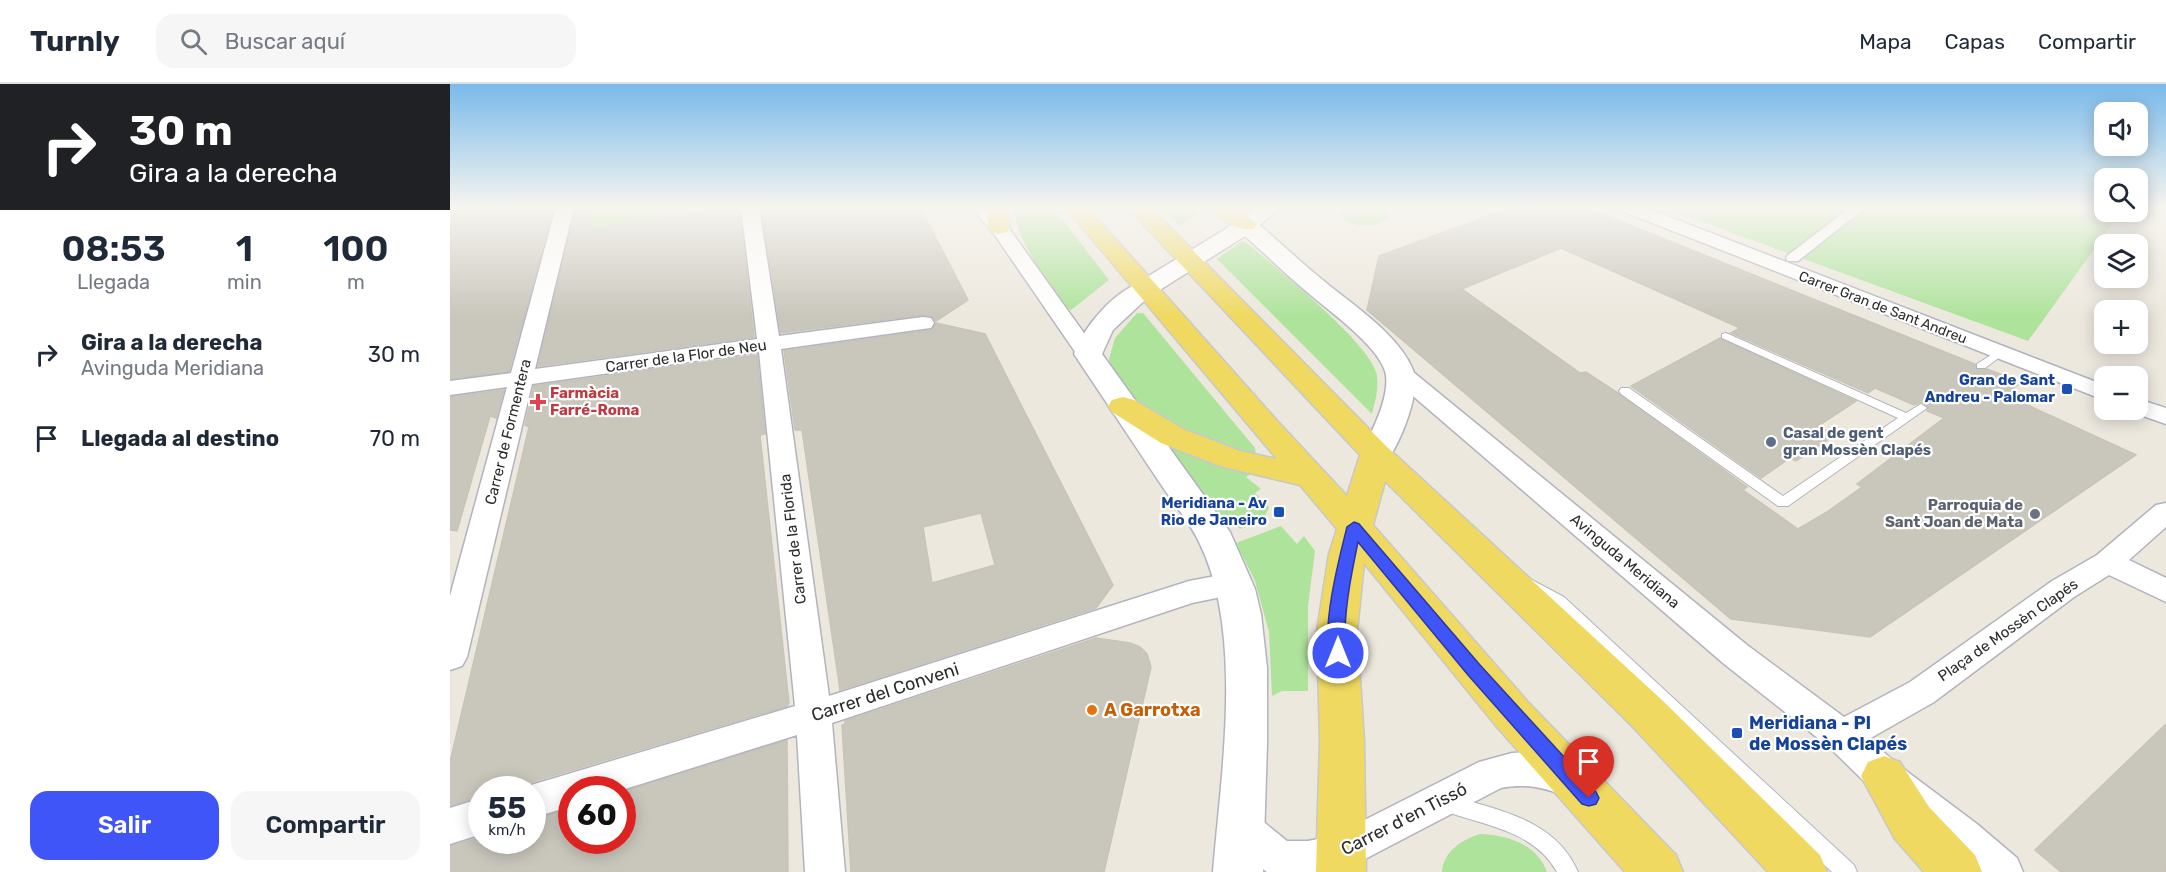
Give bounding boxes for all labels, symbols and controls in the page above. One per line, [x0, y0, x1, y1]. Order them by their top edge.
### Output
search box [156, 14, 576, 68]
text: Turnly [30, 25, 120, 58]
icon: search [177, 25, 210, 58]
text: Buscar aquí [225, 28, 345, 55]
text: Mapa [1859, 29, 1912, 54]
text: Capas [1945, 29, 2005, 54]
text: Compartir [2038, 29, 2136, 54]
map controls [2094, 102, 2148, 420]
button: sound [2094, 102, 2148, 156]
text: 30 m [129, 106, 233, 156]
icon: right [30, 108, 108, 186]
text: Gira a la derecha [129, 157, 338, 189]
button: search [2094, 168, 2148, 222]
text: 08:53 [61, 227, 166, 270]
text: 1 [236, 227, 253, 270]
text: 100 [323, 227, 389, 270]
button: layers [2094, 234, 2148, 288]
street label: Carrer Gran de Sant Andreu [1796, 267, 1969, 347]
text: Llegada [77, 270, 150, 294]
text: min [227, 270, 262, 294]
text: m [347, 270, 365, 294]
button: + [2094, 300, 2148, 354]
text: Gira a la derecha [81, 329, 262, 356]
street label: Carrer de la Flor de Neu [604, 336, 768, 376]
icon: right [30, 338, 63, 371]
text: 30 m [368, 341, 420, 368]
text: Avinguda Meridiana [81, 356, 264, 380]
street label: Carrer de Formentera [481, 357, 535, 507]
button: − [2094, 366, 2148, 420]
place label: Gran de Sant Andreu - Palomar [1925, 371, 2055, 406]
marker: Gran de Sant Andreu - Palomar [2060, 382, 2074, 396]
place label: Farmàcia Farré-Roma [550, 384, 640, 419]
marker: Farmàcia Farré-Roma [531, 395, 545, 409]
icon: arrive [30, 422, 63, 455]
place label: Casal de gent gran Mossèn Clapés [1783, 424, 1931, 459]
text: Llegada al destino [81, 425, 279, 452]
text: 70 m [370, 425, 420, 452]
marker: Casal de gent gran Mossèn Clapés [1764, 435, 1778, 449]
street label: Carrer de la Florida [776, 473, 810, 605]
place label: Meridiana - Av Rio de Janeiro [1161, 494, 1267, 529]
place label: Parroquia de Sant Joan de Mata [1885, 496, 2023, 531]
marker: Meridiana - Av Rio de Janeiro [1272, 505, 1286, 519]
marker: Parroquia de Sant Joan de Mata [2028, 507, 2042, 521]
street label: Avinguda Meridiana [1567, 510, 1683, 612]
street label: Plaça de Mossèn Clapés [1935, 575, 2082, 685]
position arrow [1306, 621, 1370, 685]
street label: Carrer del Conveni [808, 658, 962, 726]
place label: A Garrotxa [1104, 699, 1201, 721]
marker: A Garrotxa [1085, 703, 1099, 717]
place label: Meridiana - Pl de Mossèn Clapés [1749, 712, 1907, 755]
marker: Meridiana - Pl de Mossèn Clapés [1730, 726, 1744, 740]
pin [1563, 736, 1614, 798]
icon: arrive [1572, 745, 1605, 778]
speed limit sign: 60 [558, 776, 636, 854]
street label: Carrer d'en Tissó [1337, 778, 1471, 860]
text: 55 [488, 790, 526, 826]
button: Salir [30, 791, 219, 860]
button: Compartir [231, 791, 420, 860]
text: km/h [488, 821, 526, 839]

